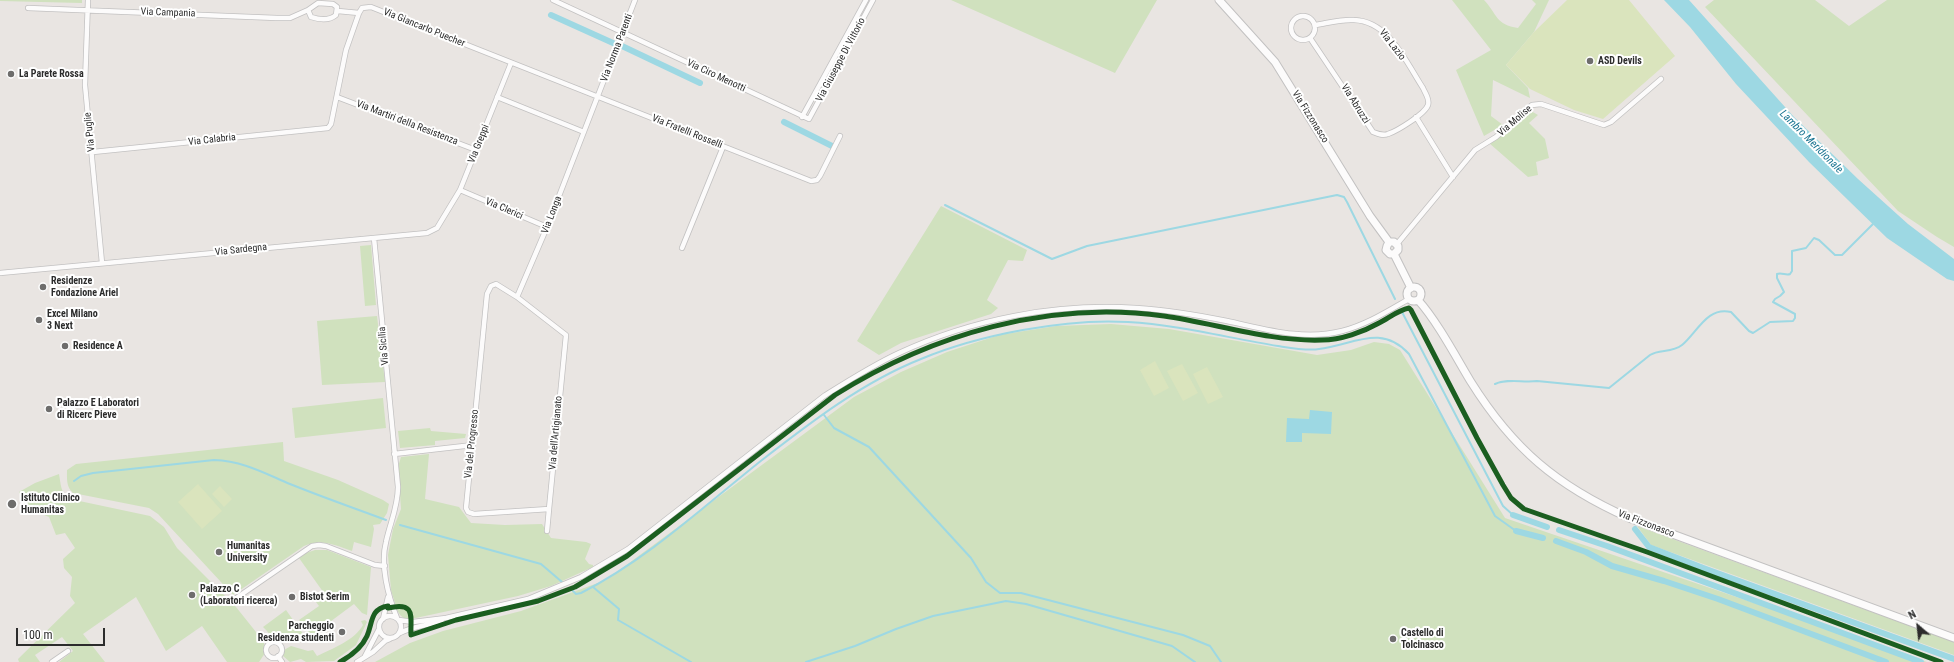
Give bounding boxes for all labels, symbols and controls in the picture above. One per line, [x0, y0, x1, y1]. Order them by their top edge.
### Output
street label: Via Campania [140, 6, 196, 20]
street label: Via Giancarlo Puecher [381, 6, 467, 50]
street label: Via Norma Parenti [599, 12, 635, 84]
street label: Via Giuseppe Di Vittorio [814, 16, 868, 104]
street label: Via Lazio [1376, 27, 1408, 63]
place label: ASD Devils [1598, 55, 1642, 67]
marker: ASD Devils [1585, 56, 1595, 66]
street label: Via Ciro Menotti [685, 57, 747, 95]
place label: La Parete Rossa [19, 68, 84, 80]
marker: La Parete Rossa [6, 69, 16, 79]
street label: Via Abruzzi [1338, 82, 1372, 126]
street label: Via Fizzonasco [1289, 89, 1331, 145]
street label: Via Martiri della Resistenza [354, 98, 460, 148]
street label: Via Molise [1495, 103, 1535, 139]
water label: Lambro Meridionale [1777, 108, 1845, 176]
street label: Via Puglie [82, 112, 98, 152]
street label: Via Fratelli Rosselli [650, 112, 724, 152]
street label: Via Greppi [466, 123, 492, 165]
street label: Via Calabria [188, 132, 236, 148]
street label: Via Longa [539, 194, 565, 236]
street label: Via Clerici [483, 196, 525, 222]
street label: Via Sardegna [214, 241, 268, 259]
place label: Residenze Fondazione Ariel [51, 275, 118, 298]
marker: Residenze Fondazione Ariel [38, 282, 48, 292]
place label: Excel Milano 3 Next [47, 308, 98, 332]
marker: Excel Milano 3 Next [34, 315, 44, 325]
street label: Via Sicilia [376, 326, 392, 366]
place label: Residence A [73, 340, 123, 352]
marker: Residence A [60, 341, 70, 351]
street label: Via dell'Artigianato [547, 396, 565, 470]
place label: Palazzo E Laboratori di Ricerc Pieve [57, 397, 139, 420]
marker: Palazzo E Laboratori di Ricerc Pieve [44, 404, 54, 414]
street label: Via del Progresso [462, 409, 482, 479]
place label: Istituto Clinico Humanitas [21, 492, 80, 516]
marker: Istituto Clinico Humanitas [6, 498, 18, 510]
street label: Via Fizzonasco [1616, 508, 1676, 540]
place label: Humanitas University [227, 540, 270, 564]
marker: Humanitas University [214, 547, 224, 557]
place label: Palazzo C (Laboratori ricerca) [200, 583, 278, 606]
marker: Palazzo C (Laboratori ricerca) [187, 590, 197, 600]
place label: Bistot Serim [300, 591, 349, 603]
marker: Bistot Serim [287, 592, 297, 602]
north arrow [1898, 606, 1938, 646]
text: N [1906, 608, 1918, 622]
scale bar [18, 620, 107, 646]
place label: Parcheggio Residenza studenti [258, 620, 334, 644]
marker: Parcheggio Residenza studenti [337, 627, 347, 637]
place label: Castello di Tolcinasco [1401, 627, 1444, 650]
text: 100 m [23, 628, 53, 642]
marker: Castello di Tolcinasco [1388, 634, 1398, 644]

